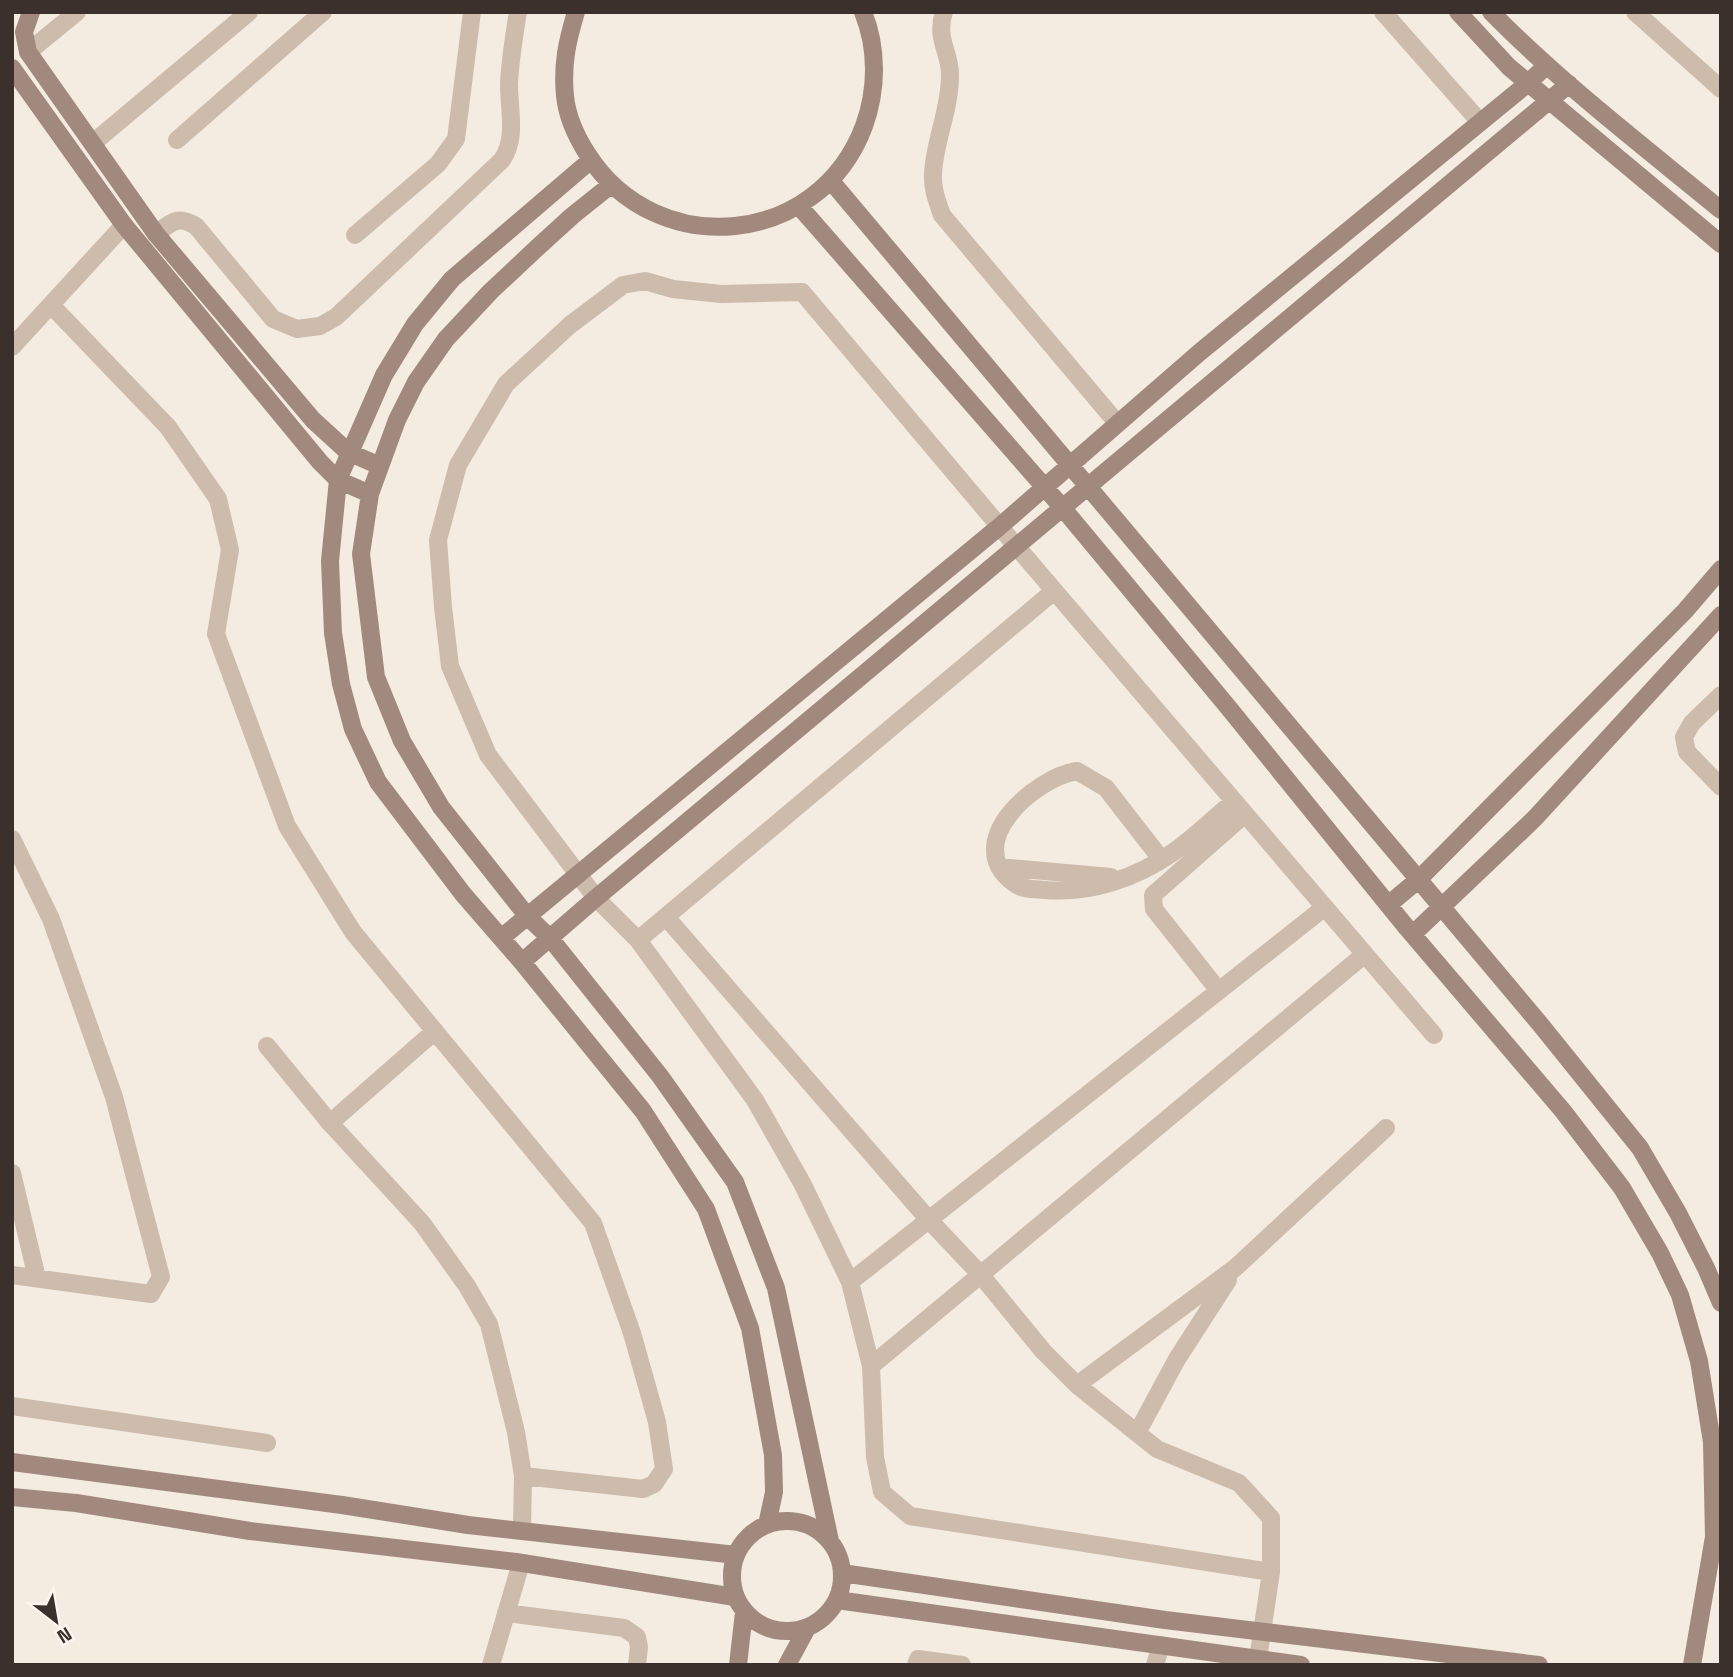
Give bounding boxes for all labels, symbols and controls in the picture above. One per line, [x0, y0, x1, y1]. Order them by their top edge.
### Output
north arrow [21, 1586, 91, 1656]
text: N [53, 1621, 76, 1649]

